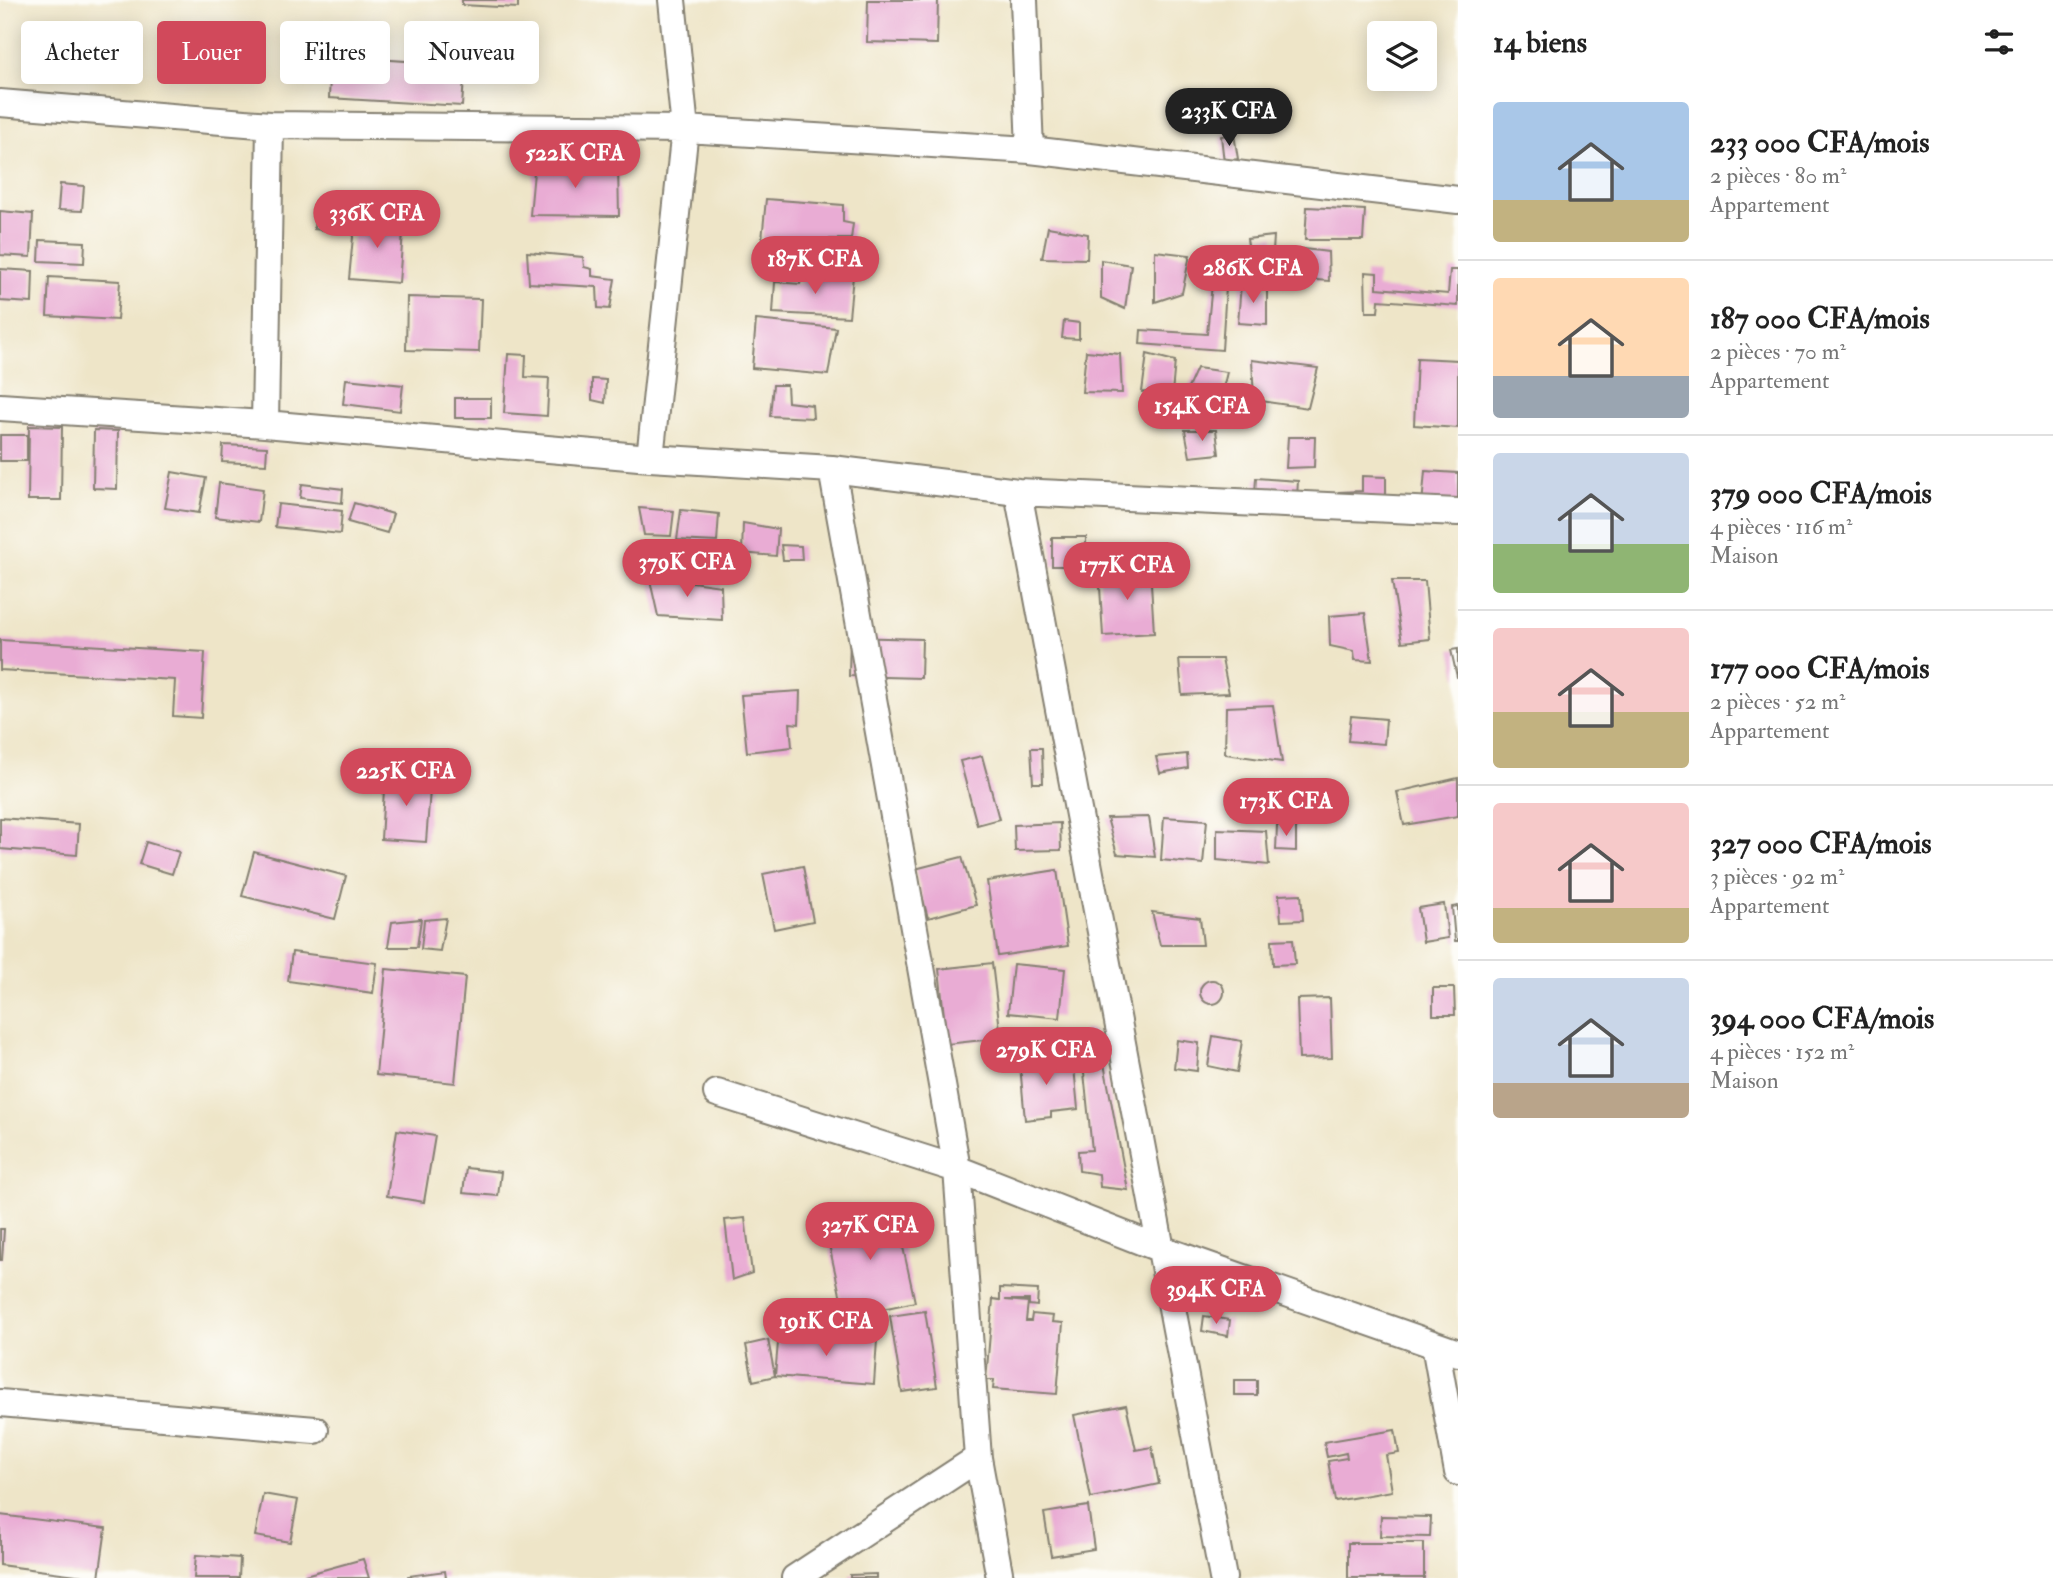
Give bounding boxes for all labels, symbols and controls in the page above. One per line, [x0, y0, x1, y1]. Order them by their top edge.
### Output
chip: Acheter [21, 21, 143, 84]
chip: Louer [157, 21, 266, 84]
chip: Filtres [280, 21, 390, 84]
chip: Nouveau [404, 21, 539, 84]
map controls [1367, 21, 1437, 91]
button: layers [1367, 21, 1437, 91]
icon: filters [1980, 23, 2018, 61]
text: 14 biens [1493, 24, 1587, 61]
pin: 233K CFA [1157, 88, 1301, 148]
text: 233K CFA [1181, 96, 1277, 125]
text: 233 000 CFA/mois [1710, 124, 1929, 161]
pin: 522K CFA [503, 130, 647, 190]
icon: home [1549, 130, 1633, 214]
text: 522K CFA [525, 138, 625, 167]
text: 2 pièces · 80 m² [1710, 161, 1846, 190]
pin: 336K CFA [305, 190, 449, 250]
text: Appartement [1710, 190, 1830, 219]
text: 336K CFA [329, 198, 425, 227]
pin: 187K CFA [743, 236, 887, 296]
text: 187K CFA [767, 244, 863, 273]
pin: 286K CFA [1181, 246, 1325, 305]
text: 286K CFA [1203, 253, 1303, 282]
text: 187 000 CFA/mois [1710, 300, 1930, 337]
icon: home [1549, 306, 1633, 390]
text: 2 pièces · 70 m² [1710, 337, 1846, 366]
text: Appartement [1710, 366, 1830, 395]
pin: 154K CFA [1130, 384, 1274, 443]
text: 154K CFA [1154, 391, 1250, 420]
text: 379 000 CFA/mois [1710, 475, 1932, 512]
icon: home [1549, 481, 1633, 565]
text: 4 pièces · 116 m² [1710, 512, 1852, 541]
pin: 379K CFA [615, 540, 759, 599]
text: Maison [1710, 541, 1779, 570]
pin: 177K CFA [1055, 542, 1199, 602]
text: 379K CFA [638, 547, 736, 576]
text: 177K CFA [1079, 550, 1175, 579]
text: 177 000 CFA/mois [1710, 650, 1930, 687]
icon: home [1549, 656, 1633, 740]
text: 2 pièces · 52 m² [1710, 687, 1845, 716]
text: Appartement [1710, 716, 1830, 745]
pin: 225K CFA [334, 748, 478, 808]
text: 225K CFA [356, 756, 456, 785]
pin: 173K CFA [1214, 778, 1358, 838]
text: 173K CFA [1239, 786, 1333, 815]
text: 327 000 CFA/mois [1710, 825, 1932, 862]
icon: home [1549, 831, 1633, 915]
text: 3 pièces · 92 m² [1710, 862, 1844, 891]
text: Appartement [1710, 891, 1830, 920]
text: 394 000 CFA/mois [1710, 1000, 1934, 1037]
icon: home [1549, 1006, 1633, 1090]
pin: 279K CFA [974, 1028, 1118, 1087]
text: 279K CFA [996, 1035, 1096, 1064]
text: 4 pièces · 152 m² [1710, 1037, 1854, 1066]
text: Maison [1710, 1066, 1779, 1095]
pin: 327K CFA [798, 1202, 942, 1262]
text: 327K CFA [821, 1210, 919, 1239]
pin: 394K CFA [1144, 1266, 1288, 1326]
text: 394K CFA [1166, 1274, 1266, 1303]
pin: 191K CFA [754, 1298, 898, 1358]
text: 191K CFA [779, 1306, 873, 1335]

